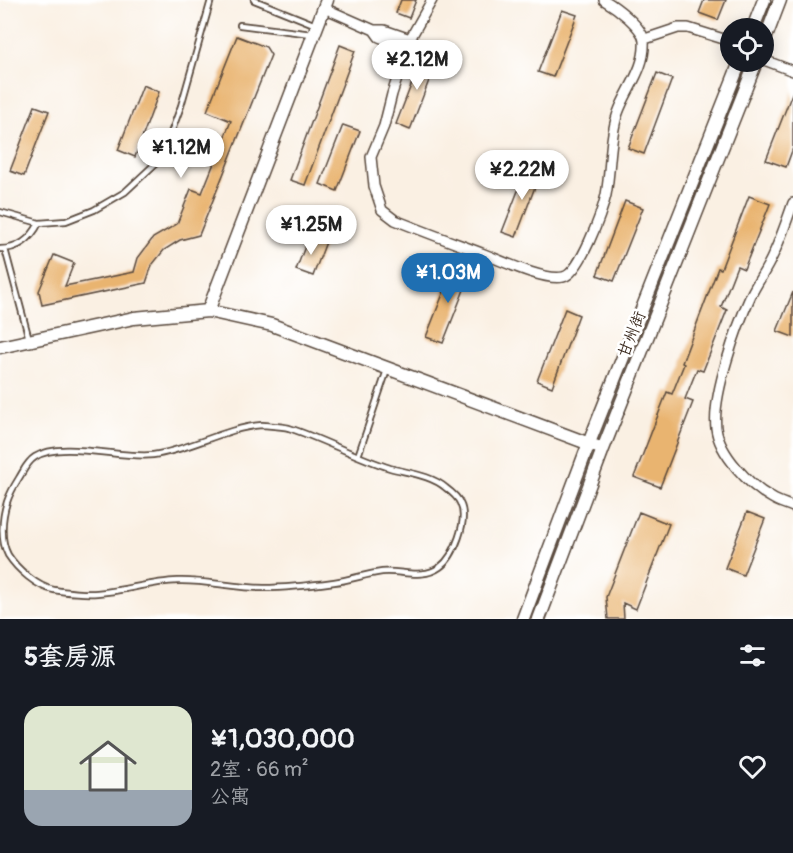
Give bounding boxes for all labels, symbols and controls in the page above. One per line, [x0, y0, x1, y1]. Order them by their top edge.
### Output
map controls [720, 18, 774, 72]
button: locate [720, 18, 774, 72]
pin: ¥2.12M [368, 40, 466, 91]
text: ¥2.12M [386, 47, 448, 72]
pin: ¥1.12M [132, 128, 230, 179]
text: ¥1.12M [151, 135, 211, 160]
pin: ¥2.22M [473, 150, 571, 201]
text: ¥2.22M [489, 157, 555, 182]
pin: ¥1.25M [262, 205, 360, 256]
text: ¥1.25M [280, 212, 342, 237]
pin: ¥1.03M [399, 253, 497, 304]
text: ¥1.03M [415, 260, 481, 285]
street label: 甘州街 [614, 308, 650, 360]
icon: filters [736, 639, 769, 672]
text: 5套房源 [24, 641, 116, 673]
text: ¥1,030,000 [210, 723, 355, 755]
icon: home [72, 730, 144, 802]
icon: heart [736, 750, 769, 783]
text: 2室 · 66 m² [210, 757, 309, 782]
text: 公寓 [210, 784, 250, 809]

